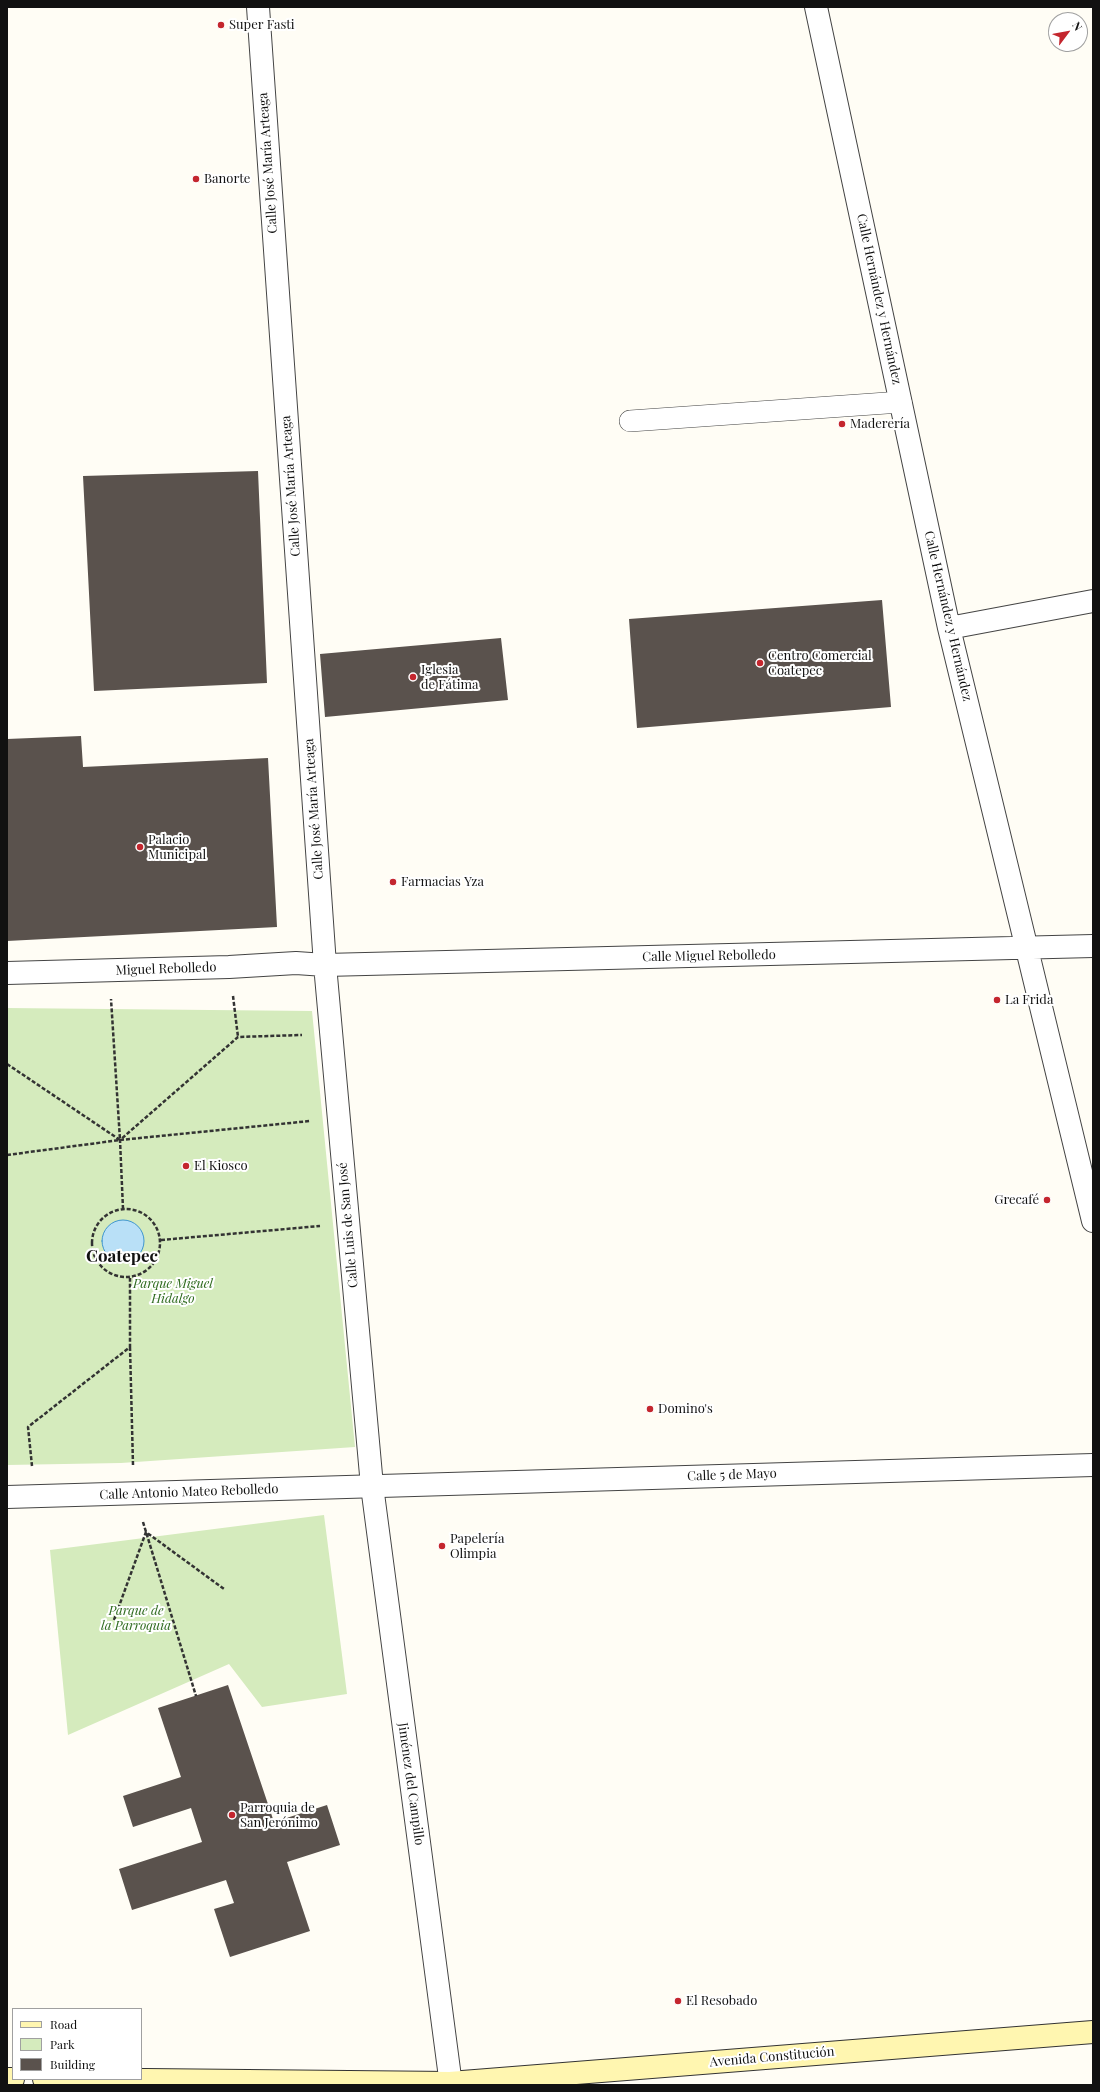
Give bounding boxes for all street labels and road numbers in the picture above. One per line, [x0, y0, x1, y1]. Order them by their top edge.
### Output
street label: Calle José María Arteaga [255, 92, 281, 234]
street label: Calle Hernández y Hernández [853, 212, 905, 386]
street label: Calle José María Arteaga [278, 415, 304, 557]
street label: Calle Hernández y Hernández [921, 529, 975, 703]
street label: Calle José María Arteaga [301, 738, 327, 880]
street label: Calle Miguel Rebolledo [642, 947, 776, 965]
street label: Miguel Rebolledo [115, 959, 217, 979]
street label: Calle Luis de San José [335, 1162, 361, 1288]
street label: Calle 5 de Mayo [687, 1466, 777, 1484]
street label: Calle Antonio Mateo Rebolledo [99, 1481, 279, 1503]
street label: Jiménez del Campillo [395, 1722, 427, 1846]
street label: Avenida Constitución [709, 2044, 835, 2070]

